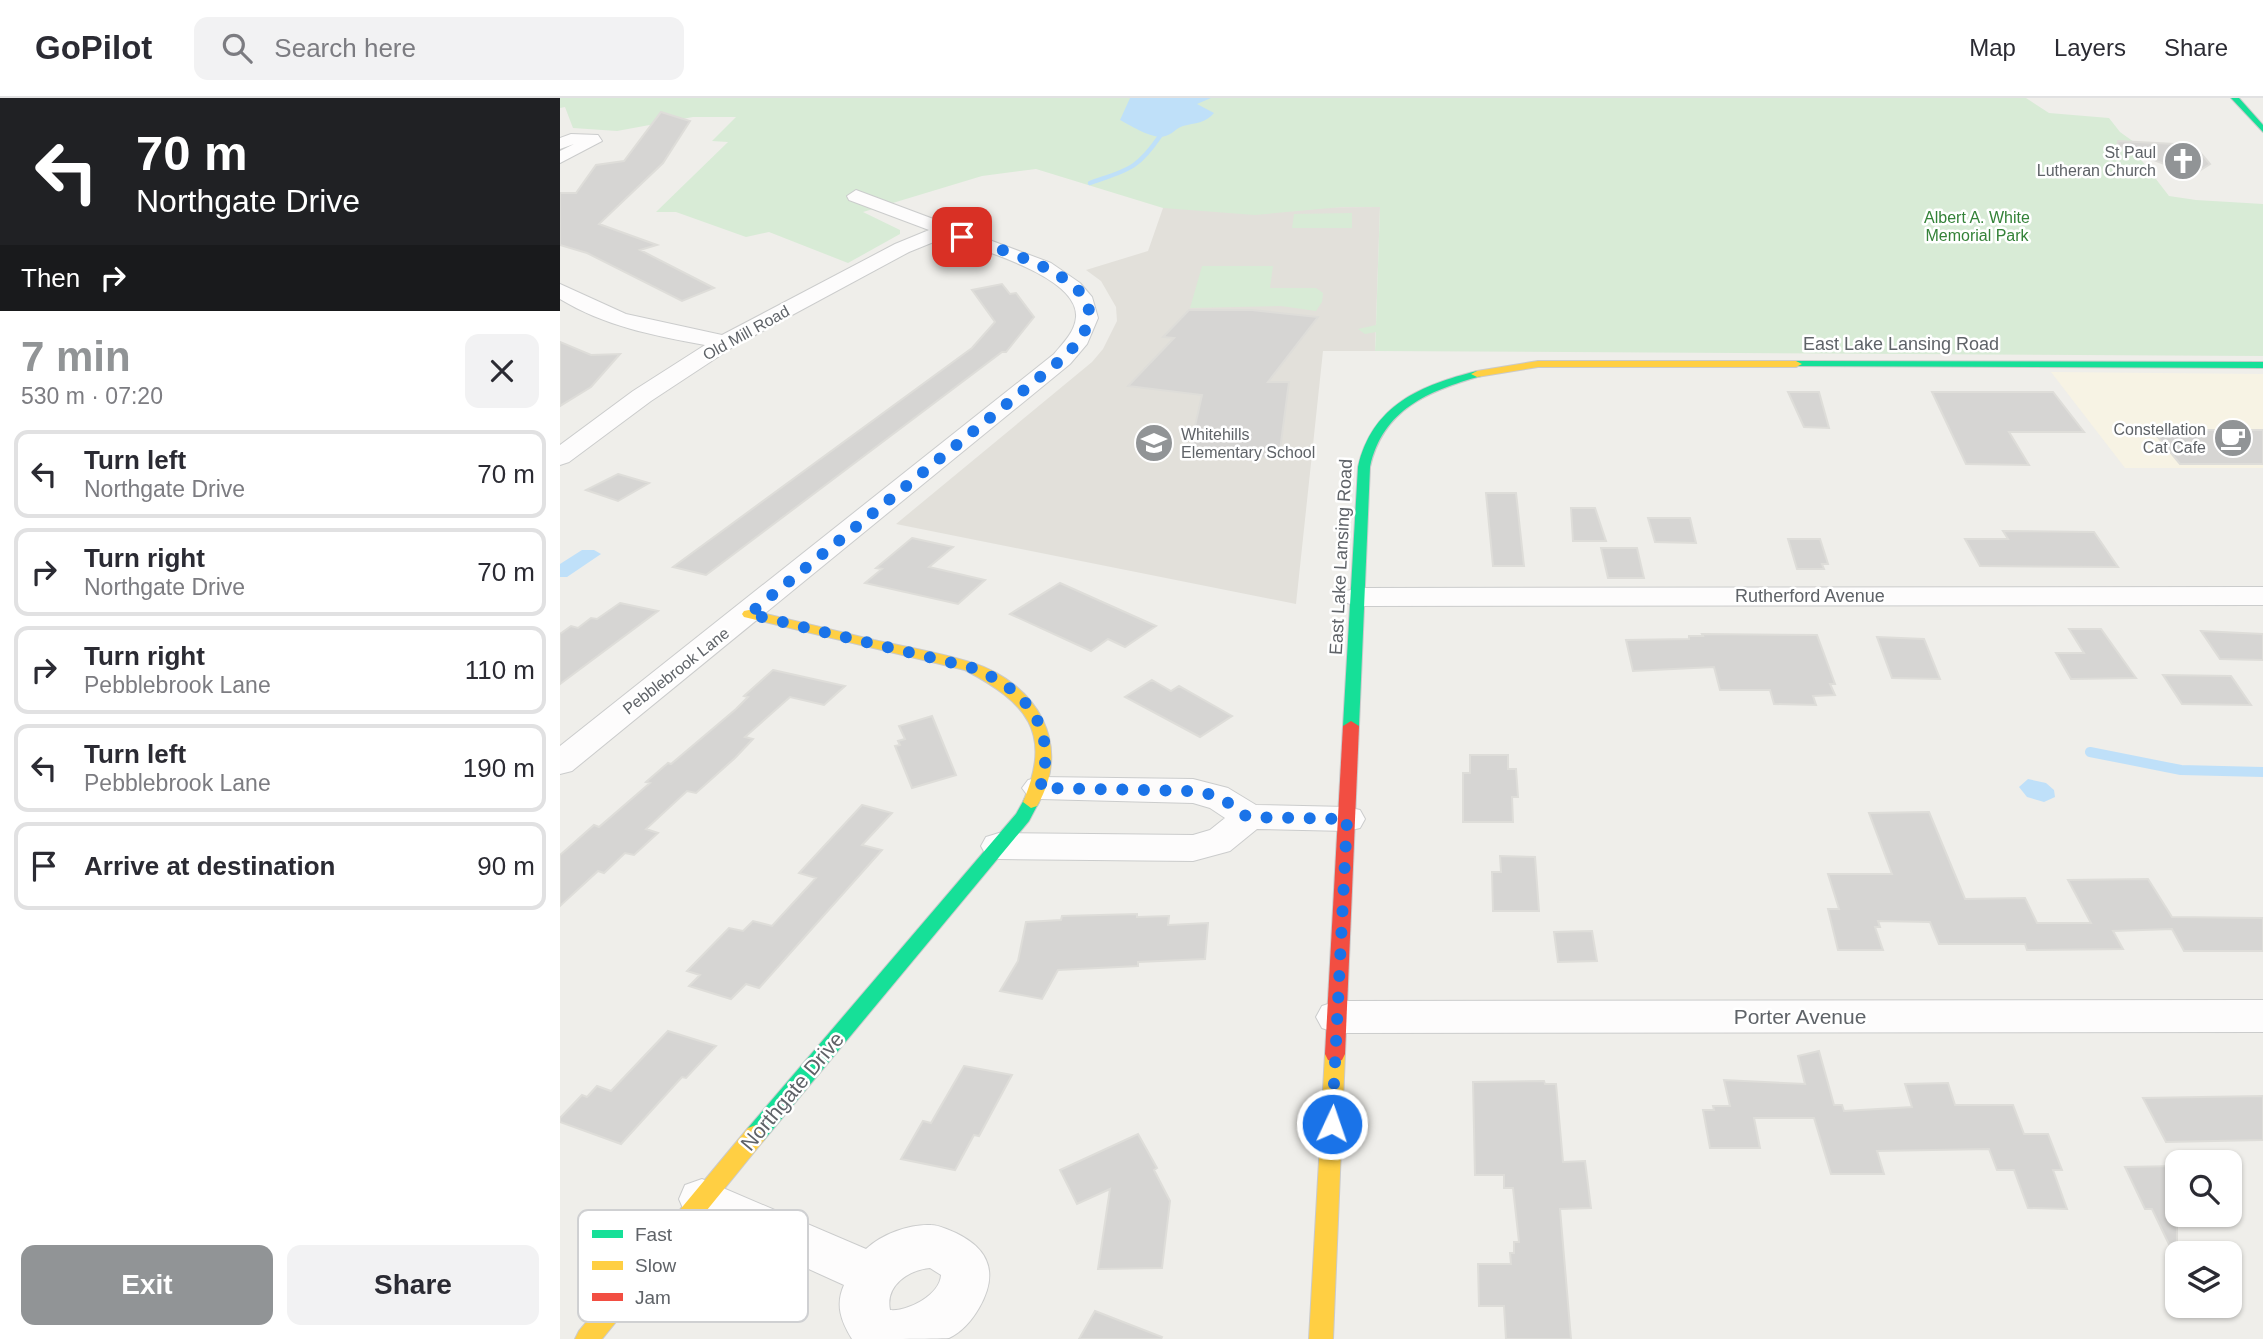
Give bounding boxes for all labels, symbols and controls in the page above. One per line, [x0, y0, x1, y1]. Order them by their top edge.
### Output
search box [194, 17, 684, 80]
text: GoPilot [35, 29, 152, 66]
icon: search [218, 29, 256, 67]
text: Search here [274, 33, 416, 63]
text: Map [1969, 34, 2016, 61]
text: Layers [2054, 34, 2126, 61]
text: Share [2164, 34, 2228, 61]
icon: left [21, 126, 112, 217]
text: 70 m [136, 126, 248, 180]
church icon: St Paul Lutheran Church [2162, 140, 2204, 182]
place label: St Paul Lutheran Church [2037, 144, 2156, 179]
text: Northgate Drive [136, 183, 360, 219]
pin [932, 207, 992, 267]
park label: Albert A. White Memorial Park [1924, 209, 2030, 244]
icon: arrive [943, 218, 981, 256]
icon: right [94, 259, 132, 297]
text: Then [21, 263, 80, 293]
street label: Old Mill Road [700, 302, 792, 364]
text: 7 min [21, 333, 131, 380]
button: close [465, 334, 539, 408]
street label: East Lake Lansing Road [1803, 334, 1999, 354]
text: 530 m · 07:20 [21, 383, 163, 409]
cafe icon: Constellation Cat Cafe [2212, 417, 2254, 459]
place label: Constellation Cat Cafe [2114, 421, 2206, 456]
school or university icon: Whitehills Elementary School [1133, 422, 1175, 464]
place label: Whitehills Elementary School [1181, 426, 1315, 461]
text: Turn left [84, 445, 186, 475]
icon: left [25, 455, 63, 493]
text: 70 m [477, 459, 535, 489]
street label: East Lake Lansing Road [1326, 459, 1356, 655]
text: Northgate Drive [84, 476, 245, 502]
text: Turn right [84, 543, 205, 573]
icon: right [25, 553, 63, 591]
text: 70 m [477, 557, 535, 587]
text: Northgate Drive [84, 574, 245, 600]
street label: Rutherford Avenue [1735, 586, 1885, 606]
street label: Pebblebrook Lane [620, 624, 732, 718]
text: Turn right [84, 641, 205, 671]
icon: right [25, 651, 63, 689]
text: 110 m [465, 655, 535, 685]
text: Pebblebrook Lane [84, 672, 271, 698]
text: Turn left [84, 739, 186, 769]
icon: left [25, 749, 63, 787]
text: 190 m [463, 753, 535, 783]
text: Pebblebrook Lane [84, 770, 271, 796]
icon: arrive [25, 847, 63, 885]
text: Arrive at destination [84, 851, 335, 881]
text: 90 m [477, 851, 535, 881]
street label: Porter Avenue [1734, 1005, 1866, 1028]
street label: Northgate Drive [736, 1027, 848, 1155]
position arrow [1295, 1087, 1369, 1161]
map controls [2165, 1150, 2242, 1318]
button: search [2165, 1150, 2242, 1227]
legend [578, 1210, 808, 1322]
text: Fast [635, 1224, 673, 1245]
button: layers [2165, 1241, 2242, 1318]
button: Exit [21, 1245, 273, 1325]
button: Share [287, 1245, 539, 1325]
text: Slow [635, 1255, 676, 1276]
text: Jam [635, 1287, 671, 1308]

